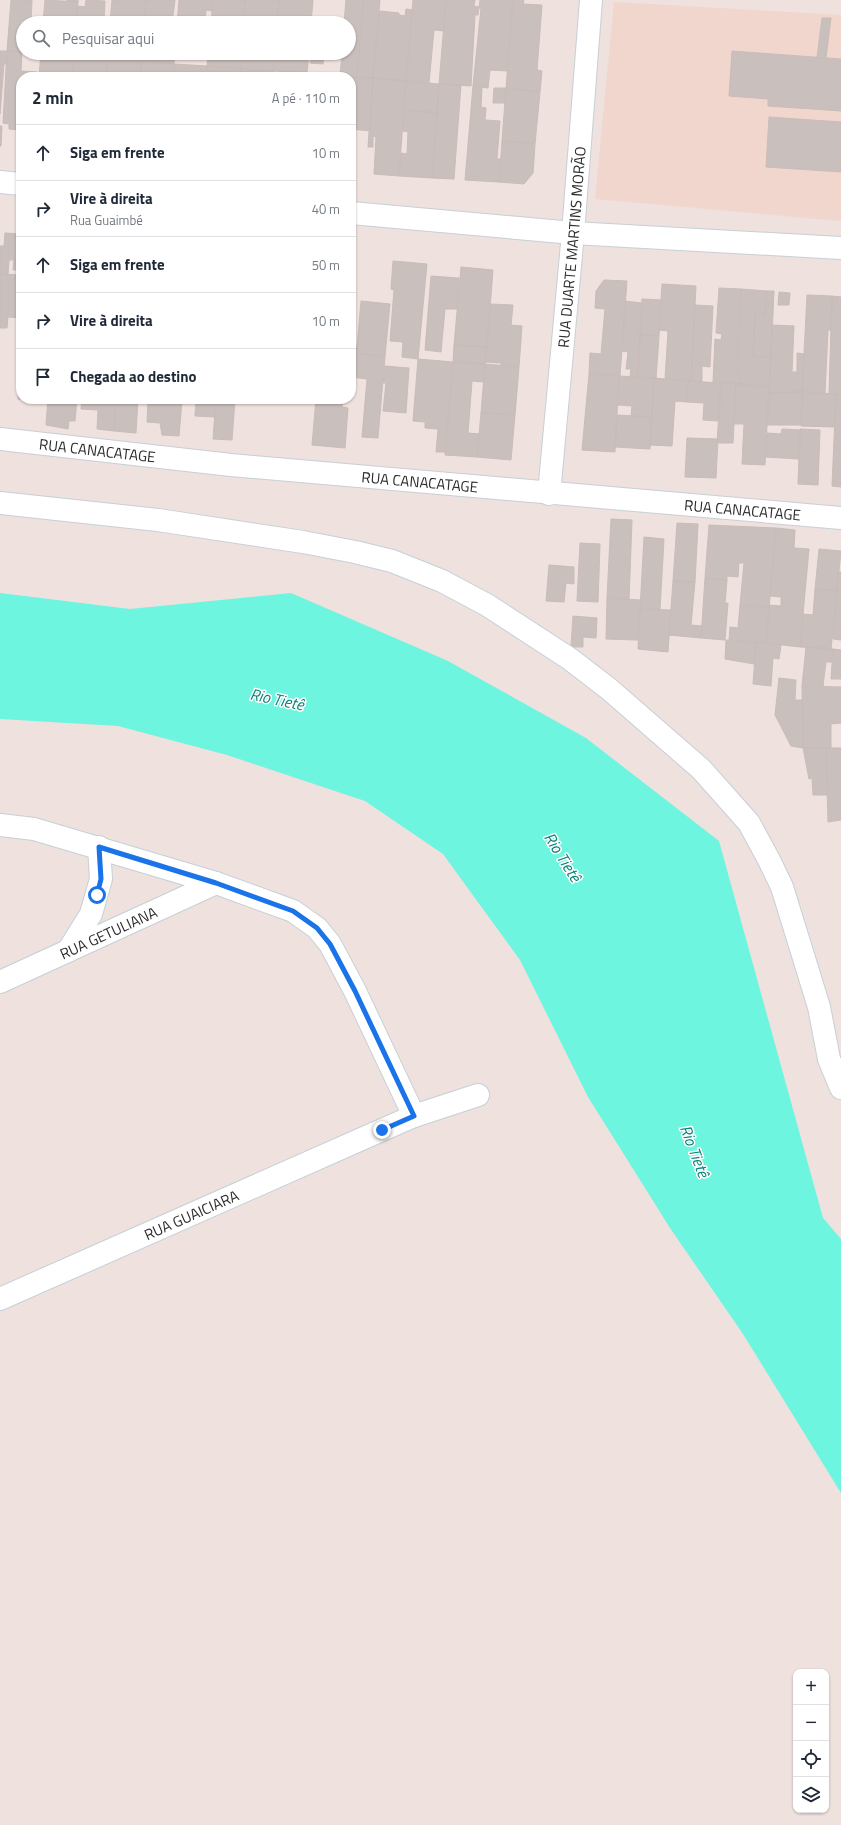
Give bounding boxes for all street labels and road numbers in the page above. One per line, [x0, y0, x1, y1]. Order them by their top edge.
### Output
street label: RUA DUARTE MARTINS MORÃO [551, 145, 591, 349]
street label: RUA CANACATAGE [38, 432, 157, 468]
street label: RUA CANACATAGE [361, 465, 479, 498]
street label: RUA CANACATAGE [683, 493, 802, 526]
street label: RUA GETULIANA [56, 900, 161, 965]
street label: RUA GUAICIARA [140, 1183, 242, 1245]

